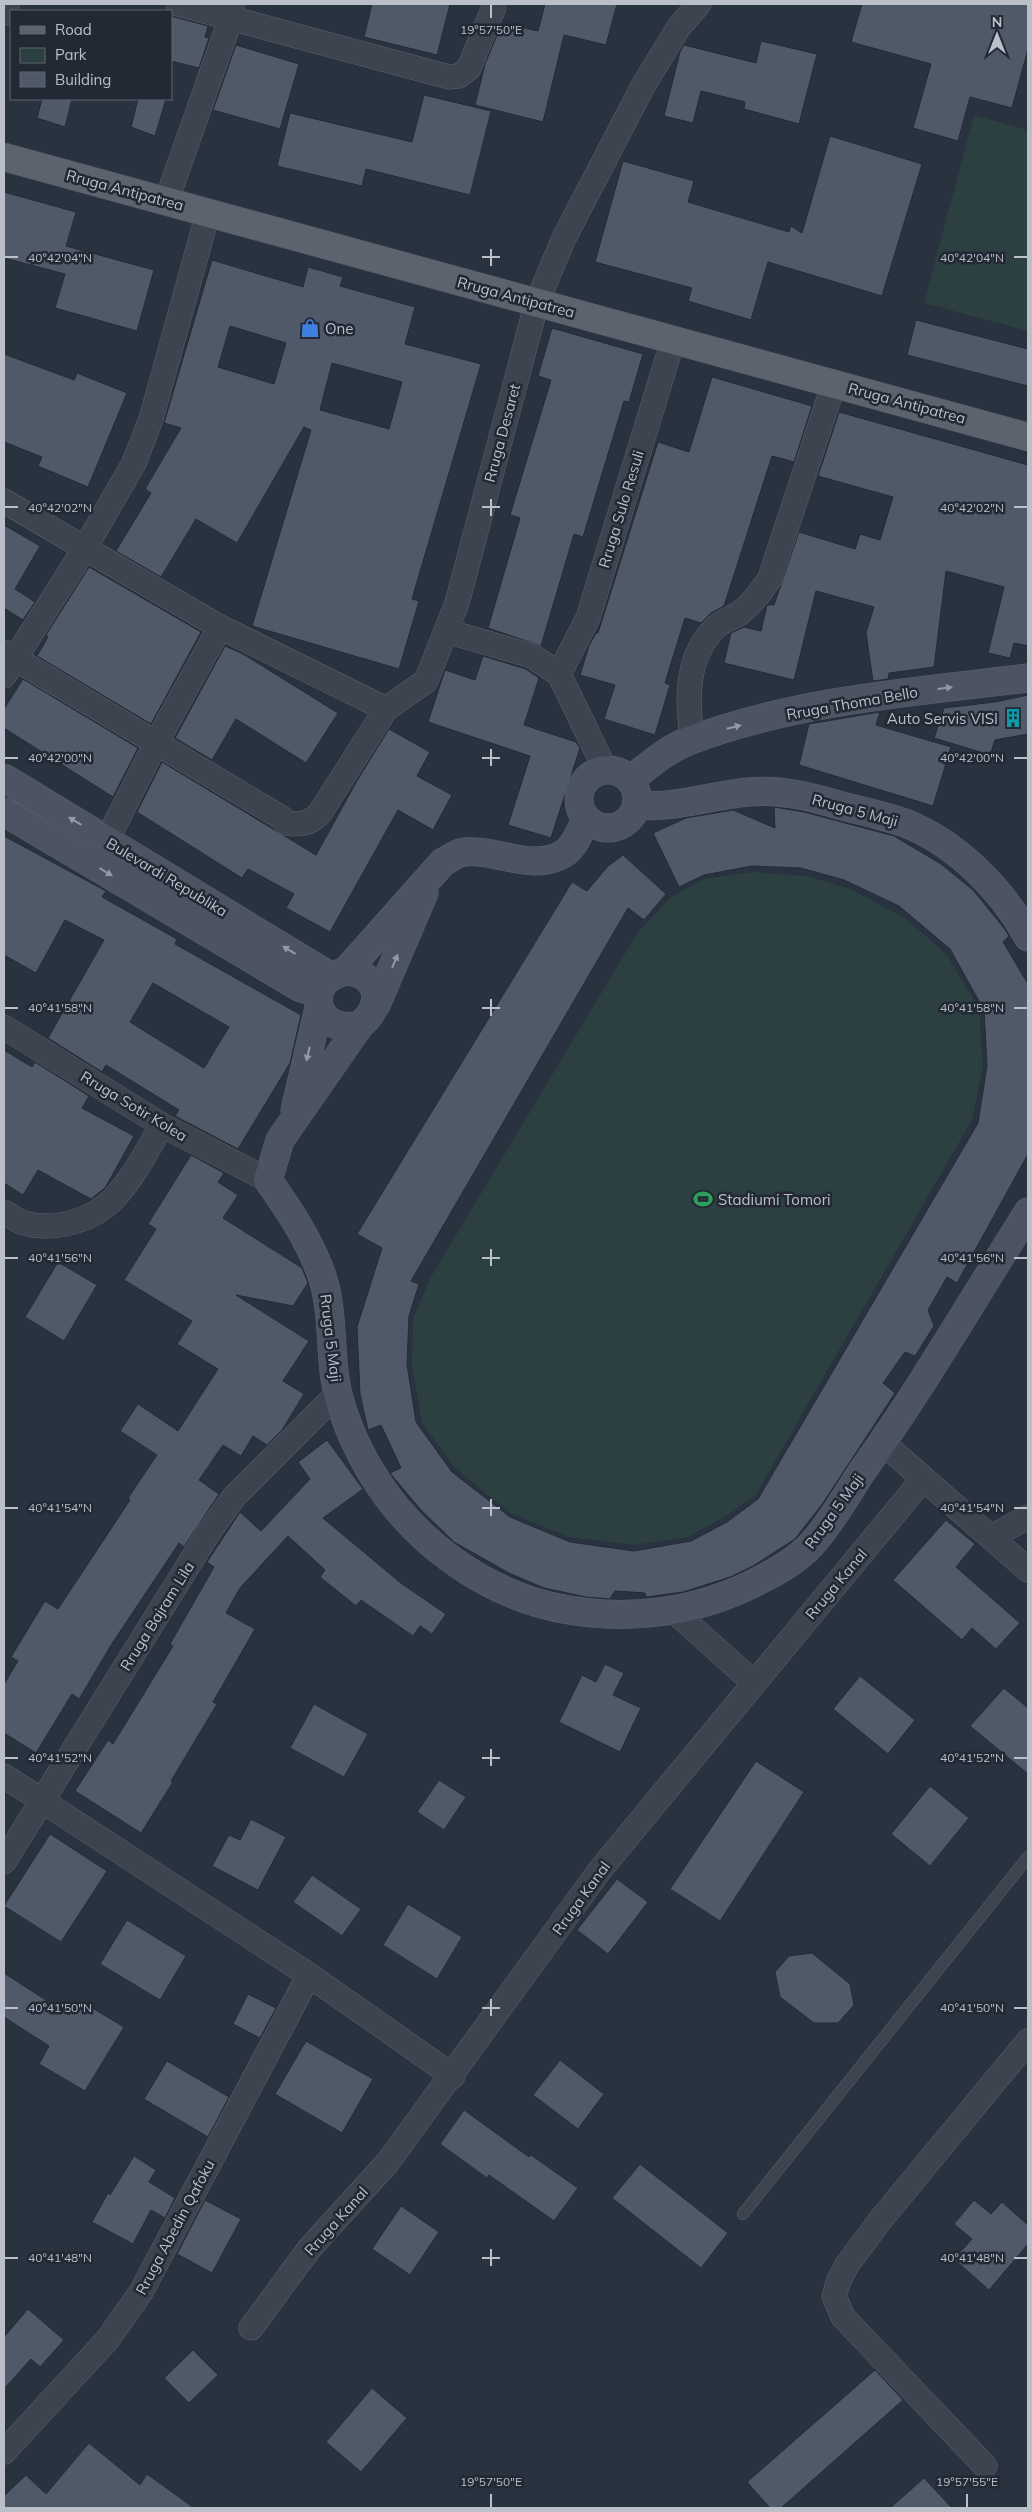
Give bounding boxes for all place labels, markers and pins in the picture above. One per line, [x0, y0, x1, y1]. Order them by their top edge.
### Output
shop icon: One [299, 317, 321, 339]
place label: One [325, 319, 354, 338]
building icon: Auto Servis VISI [1002, 707, 1024, 729]
place label: Auto Servis VISI [887, 709, 998, 728]
sports icon: Stadiumi Tomori [692, 1188, 714, 1210]
place label: Stadiumi Tomori [718, 1190, 831, 1209]

